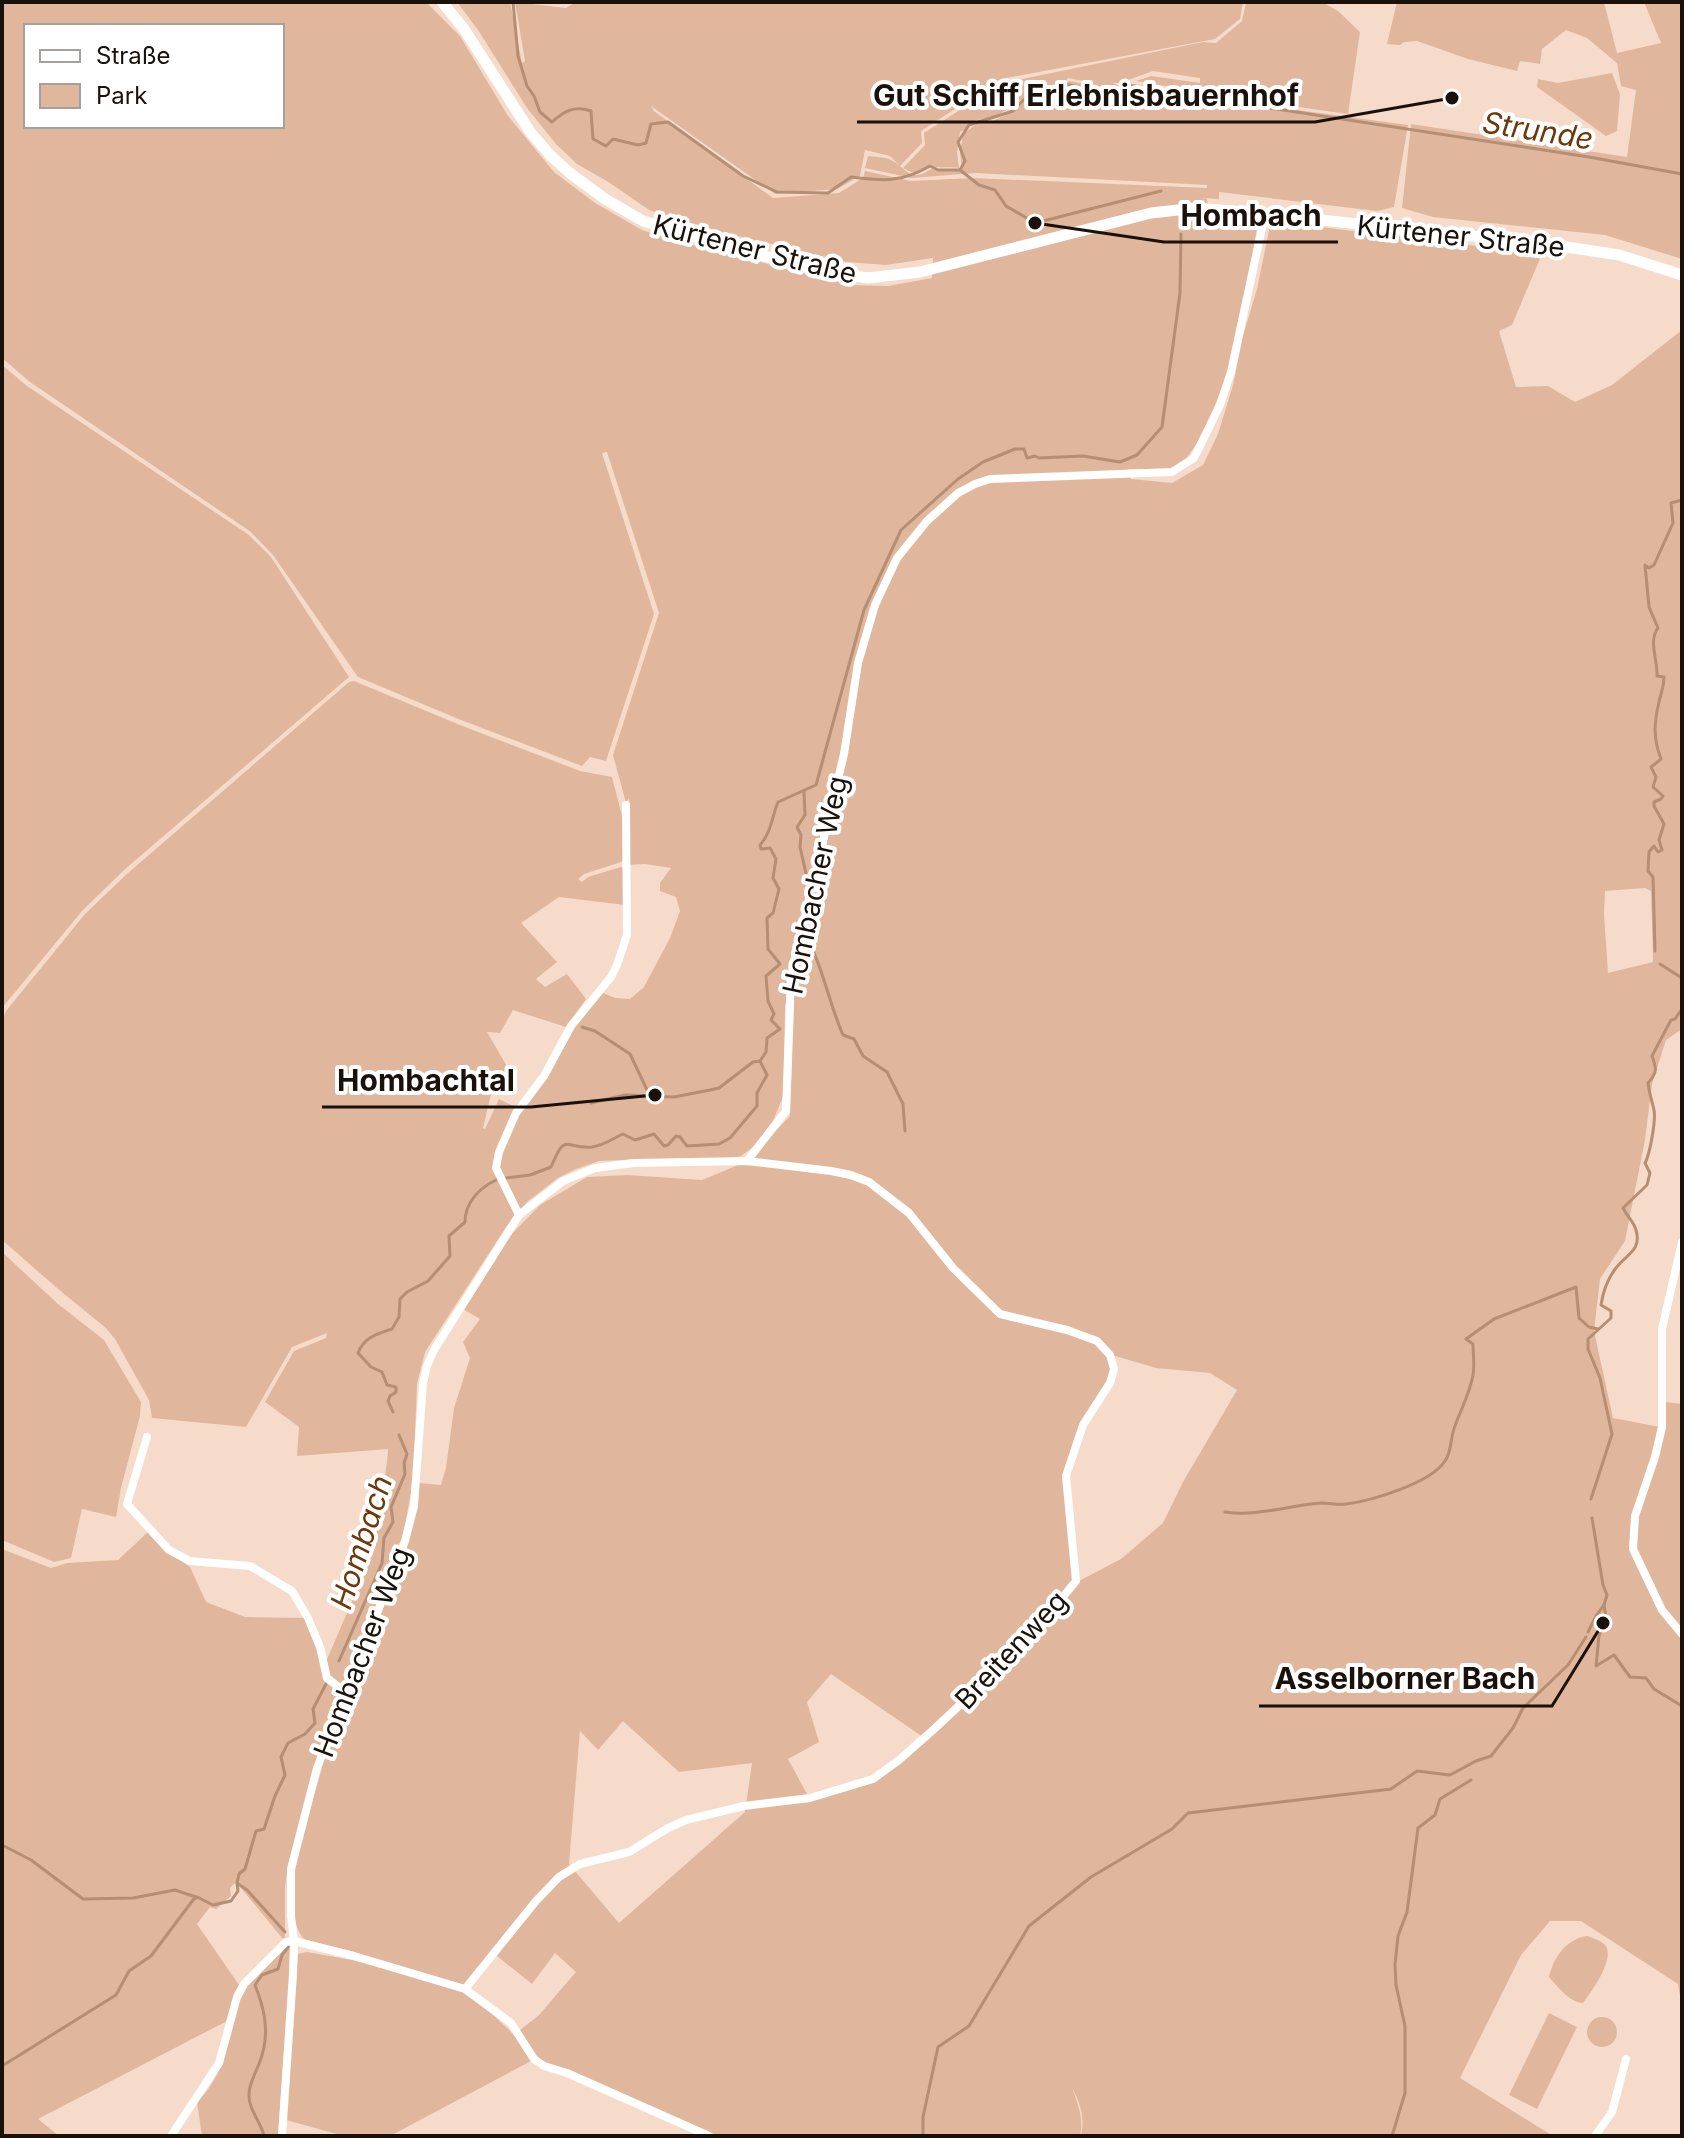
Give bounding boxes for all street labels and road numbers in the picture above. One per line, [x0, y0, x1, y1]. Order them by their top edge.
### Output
street label: Kürtener Straße [650, 207, 860, 291]
street label: Kürtener Straße [1355, 208, 1567, 264]
street label: Hombacher Weg [775, 773, 855, 997]
street label: Hombacher Weg [306, 1542, 418, 1762]
street label: Breitenweg [948, 1584, 1074, 1716]

